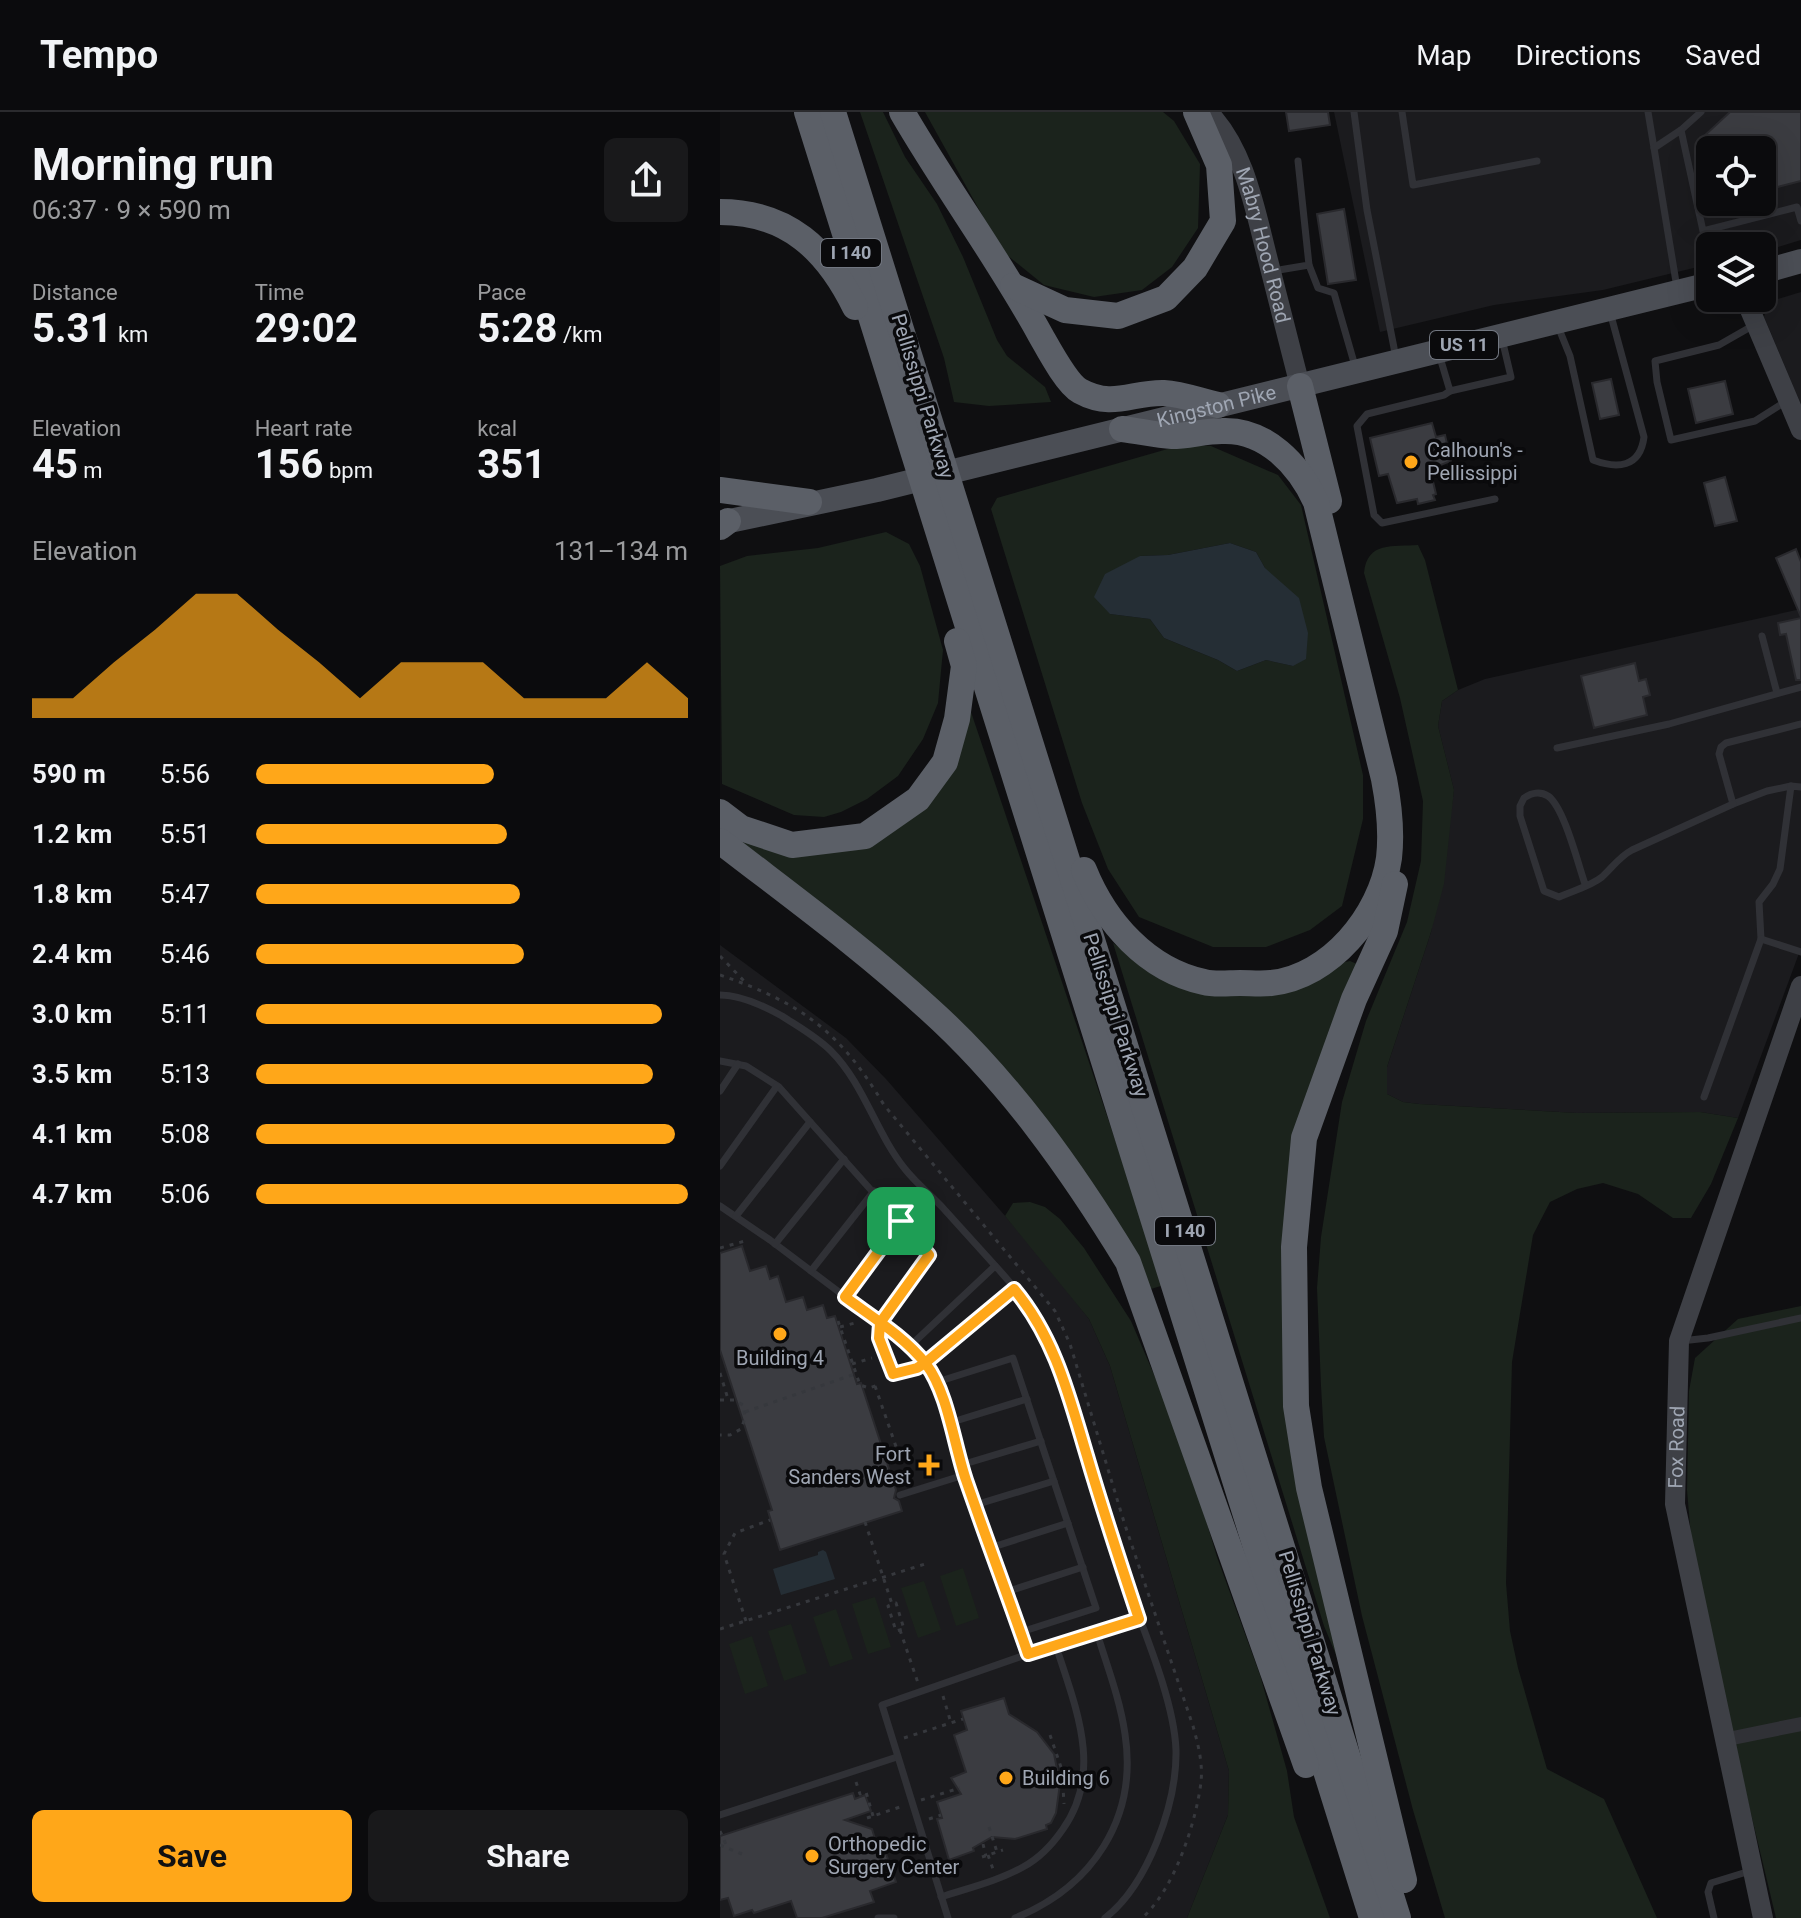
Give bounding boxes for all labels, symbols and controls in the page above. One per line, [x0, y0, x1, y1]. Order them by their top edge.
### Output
text: Tempo [40, 33, 158, 77]
text: Map [1416, 39, 1472, 72]
text: Directions [1516, 39, 1641, 72]
text: Saved [1685, 39, 1761, 72]
map controls [1696, 136, 1776, 312]
button: locate [1696, 136, 1776, 216]
button: share [604, 138, 688, 222]
text: Morning run [32, 139, 274, 191]
street label: Mabry Hood Road [1231, 164, 1296, 325]
text: 06:37 · 9 × 590 m [32, 195, 231, 225]
button: layers [1696, 232, 1776, 312]
road number: I 140 [821, 239, 881, 267]
text: Distance [32, 280, 118, 305]
text: Time [255, 280, 304, 305]
text: Pace [477, 280, 526, 305]
text: 5.31 [32, 305, 112, 352]
text: 29:02 [255, 305, 358, 352]
text: 5:28 [477, 305, 557, 352]
street label: Pellissippi Parkway [887, 311, 960, 482]
text: km [112, 322, 148, 347]
text: /km [557, 322, 602, 347]
road number: US 11 [1430, 331, 1498, 359]
street label: Kingston Pike [1154, 380, 1278, 432]
text: Elevation [32, 416, 121, 441]
text: Heart rate [255, 416, 353, 441]
text: kcal [477, 416, 517, 441]
place label: Calhoun's - Pellissippi [1427, 438, 1523, 485]
text: 45 [32, 441, 78, 488]
text: 156 [255, 441, 324, 488]
text: 351 [477, 441, 546, 488]
marker: Calhoun's - Pellissippi [1402, 453, 1420, 471]
text: m [78, 458, 103, 483]
text: bpm [324, 458, 373, 483]
text: Elevation [32, 536, 137, 566]
text: 131–134 m [554, 536, 688, 566]
text: 590 m [32, 759, 106, 789]
text: 5:56 [160, 759, 210, 789]
text: 1.2 km [32, 819, 112, 849]
text: 5:51 [160, 819, 210, 849]
text: 1.8 km [32, 879, 112, 909]
text: 5:47 [160, 879, 210, 909]
street label: Pellissippi Parkway [1078, 930, 1154, 1101]
text: 2.4 km [32, 939, 112, 969]
text: 5:46 [160, 939, 210, 969]
text: 3.0 km [32, 999, 112, 1029]
text: 5:11 [160, 999, 210, 1029]
text: 3.5 km [32, 1059, 112, 1089]
text: 5:13 [160, 1059, 210, 1089]
text: 4.1 km [32, 1119, 112, 1149]
text: 5:08 [160, 1119, 210, 1149]
text: 4.7 km [32, 1179, 112, 1209]
text: 5:06 [160, 1179, 210, 1209]
pin [867, 1187, 935, 1255]
icon: arrive [879, 1199, 923, 1243]
road number: I 140 [1155, 1217, 1215, 1245]
marker: Building 4 [771, 1325, 789, 1343]
place label: Building 4 [736, 1346, 824, 1370]
street label: Fox Road [1663, 1406, 1689, 1489]
place label: Fort Sanders West [788, 1442, 911, 1489]
marker: Fort Sanders West [918, 1454, 940, 1476]
street label: Pellissippi Parkway [1274, 1548, 1347, 1719]
place label: Building 6 [1022, 1766, 1110, 1790]
marker: Building 6 [997, 1769, 1015, 1787]
button: Save [32, 1810, 352, 1902]
button: Share [368, 1810, 688, 1902]
place label: Orthopedic Surgery Center [828, 1832, 960, 1879]
marker: Orthopedic Surgery Center [803, 1847, 821, 1865]

